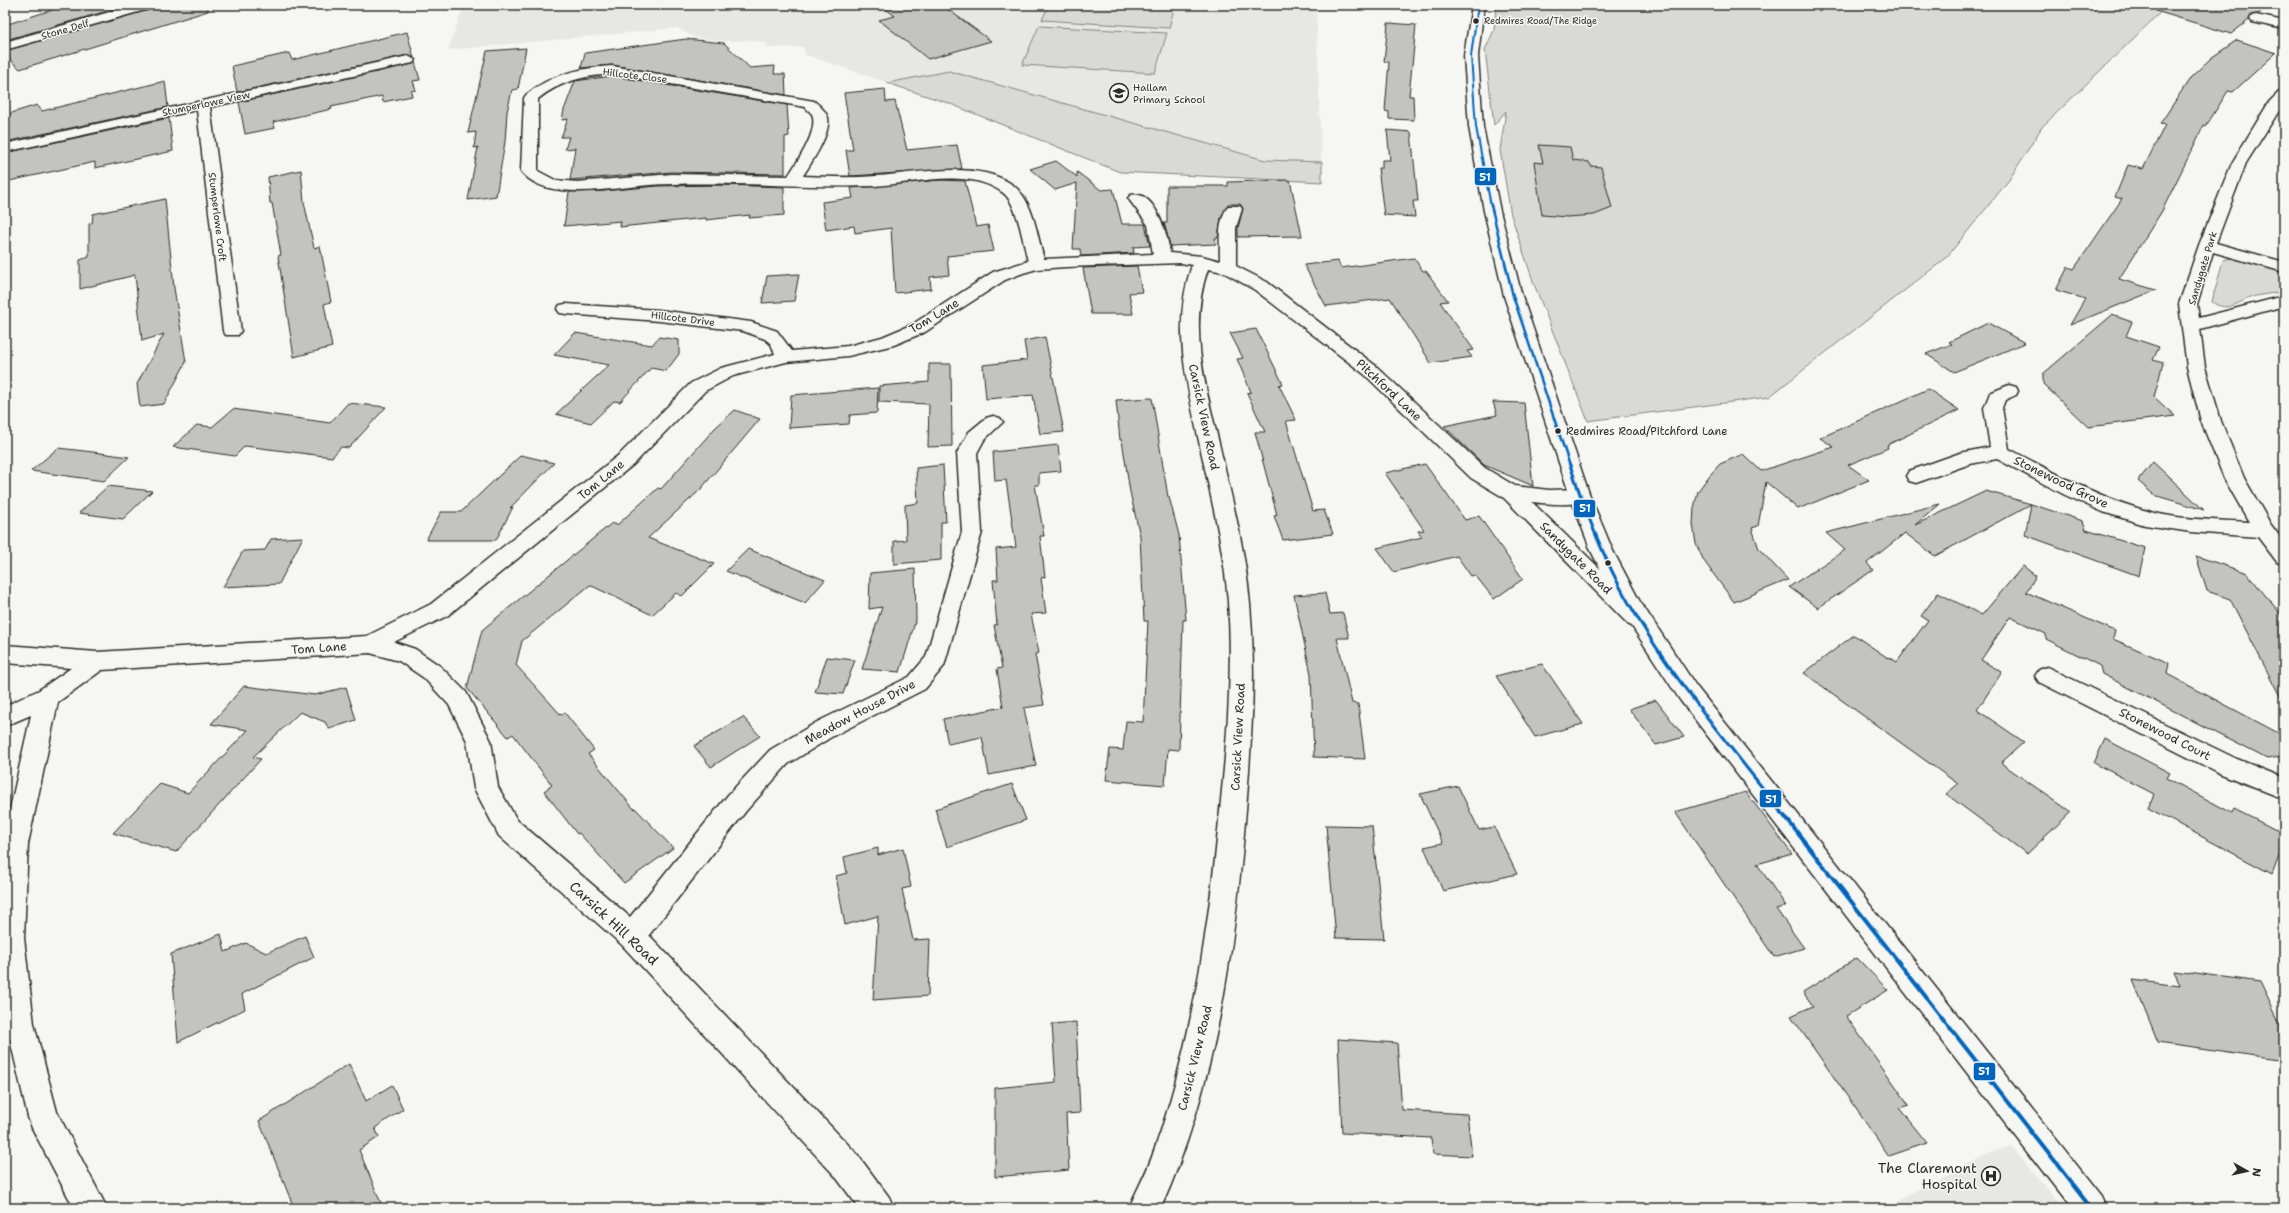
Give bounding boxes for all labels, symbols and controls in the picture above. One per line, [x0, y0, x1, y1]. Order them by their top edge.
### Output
place label: Redmires Road/The Ridge [1484, 15, 1597, 27]
street label: Stone Delf [40, 16, 91, 43]
marker: Redmires Road/The Ridge [1471, 16, 1481, 26]
street label: Hillcote Close [602, 65, 668, 86]
place label: Hallam Primary School [1133, 81, 1205, 106]
school or university icon: Hallam Primary School [1108, 82, 1130, 104]
street label: Stumperlowe View [161, 88, 252, 119]
line badge: 51 [1474, 167, 1497, 186]
text: 51 [1479, 170, 1491, 185]
street label: Stumperlowe Croft [206, 172, 229, 263]
street label: Sandygate Park [2185, 229, 2220, 307]
street label: Tom Lane [906, 295, 962, 337]
street label: Hillcote Drive [650, 308, 716, 329]
street label: Pitchford Lane [1353, 355, 1425, 425]
street label: Carsick View Road [1185, 363, 1223, 472]
place label: Redmires Road/Pitchford Lane [1566, 424, 1728, 439]
marker: Redmires Road/Pitchford Lane [1553, 426, 1563, 436]
street label: Stonewood Grove [2011, 452, 2111, 512]
street label: Tom Lane [574, 456, 628, 504]
line badge: 51 [1573, 499, 1596, 518]
text: 51 [1579, 501, 1591, 516]
street label: Sandygate Road [1536, 518, 1616, 598]
unlabelled marker [1603, 558, 1613, 568]
street label: Tom Lane [291, 638, 348, 658]
street label: Meadow House Drive [802, 676, 918, 748]
street label: Carsick View Road [1227, 682, 1249, 791]
street label: Stonewood Court [2116, 704, 2214, 764]
line badge: 51 [1759, 789, 1782, 808]
text: 51 [1765, 792, 1777, 807]
street label: Carsick Hill Road [566, 877, 662, 969]
street label: Carsick View Road [1174, 1003, 1216, 1112]
line badge: 51 [1973, 1062, 1996, 1081]
text: 51 [1978, 1064, 1990, 1079]
north arrow [2227, 1151, 2267, 1191]
place label: The Claremont Hospital [1878, 1159, 1978, 1193]
hospital icon: The Claremont Hospital [1980, 1165, 2002, 1187]
text: N [2248, 1167, 2264, 1178]

